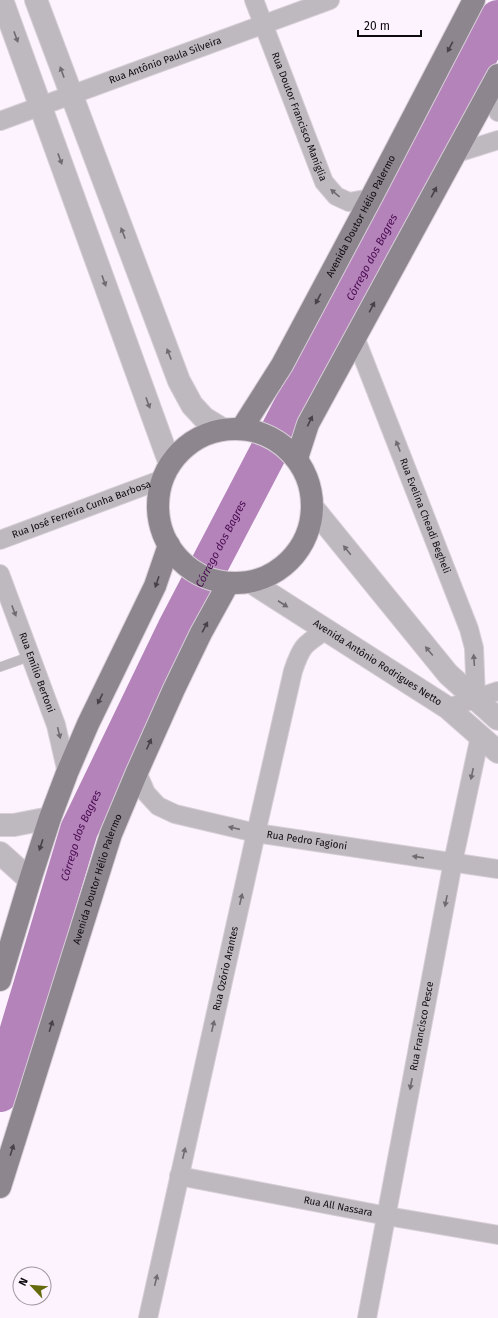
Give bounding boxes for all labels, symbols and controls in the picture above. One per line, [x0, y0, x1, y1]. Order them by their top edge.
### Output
scale bar [358, 12, 421, 38]
text: 20 m [364, 19, 390, 33]
one-way arrow [13, 31, 19, 43]
street label: Rua Antônio Paula Silveira [107, 34, 223, 87]
one-way arrow [446, 41, 453, 53]
street label: Rua Doutor Francisco Maníglia [269, 51, 329, 183]
one-way arrow [59, 65, 65, 77]
one-way arrow [58, 153, 64, 165]
street label: Avenida Doutor Hélio Palermo [324, 153, 398, 280]
one-way arrow [430, 187, 437, 198]
one-way arrow [330, 189, 341, 198]
water label: Córrego dos Bagres [343, 211, 400, 303]
one-way arrow [119, 226, 125, 238]
one-way arrow [102, 276, 108, 288]
one-way arrow [315, 293, 321, 304]
one-way arrow [368, 301, 375, 313]
one-way arrow [165, 348, 171, 360]
one-way arrow [146, 398, 152, 410]
one-way arrow [307, 416, 313, 427]
one-way arrow [394, 440, 400, 452]
street label: Rua Evelina Cheadi Begheli [397, 456, 453, 575]
street label: Rua José Ferreira Cunha Barbosa [10, 478, 153, 541]
water label: Córrego dos Bagres [192, 498, 249, 589]
one-way arrow [343, 545, 352, 556]
one-way arrow [153, 577, 159, 589]
one-way arrow [277, 600, 289, 607]
one-way arrow [11, 605, 17, 617]
street label: Avenida Antônio Rodrigues Netto [311, 617, 444, 708]
one-way arrow [201, 621, 208, 633]
street label: Rua Emílio Bertoni [16, 631, 57, 714]
one-way arrow [424, 646, 433, 657]
one-way arrow [471, 654, 478, 666]
one-way arrow [97, 693, 103, 705]
one-way arrow [56, 727, 62, 739]
one-way arrow [146, 739, 152, 750]
one-way arrow [469, 768, 475, 780]
water label: Córrego dos Bagres [58, 788, 104, 882]
street label: Avenida Doutor Hélio Palermo [71, 812, 125, 946]
one-way arrow [228, 825, 240, 831]
street label: Rua Pedro Fagioni [266, 829, 348, 853]
one-way arrow [38, 840, 44, 852]
one-way arrow [412, 854, 424, 860]
one-way arrow [238, 893, 244, 905]
one-way arrow [442, 895, 448, 907]
street label: Rua Ozório Arantes [211, 925, 241, 1012]
street label: Rua Francisco Pesce [408, 981, 436, 1072]
one-way arrow [48, 1019, 54, 1031]
one-way arrow [210, 1020, 216, 1032]
one-way arrow [408, 1078, 414, 1090]
one-way arrow [9, 1143, 15, 1155]
one-way arrow [182, 1147, 188, 1159]
street label: Rua All Nassara [303, 1194, 374, 1219]
north arrow [12, 1266, 52, 1306]
one-way arrow [154, 1274, 160, 1286]
text: N [16, 1276, 31, 1288]

